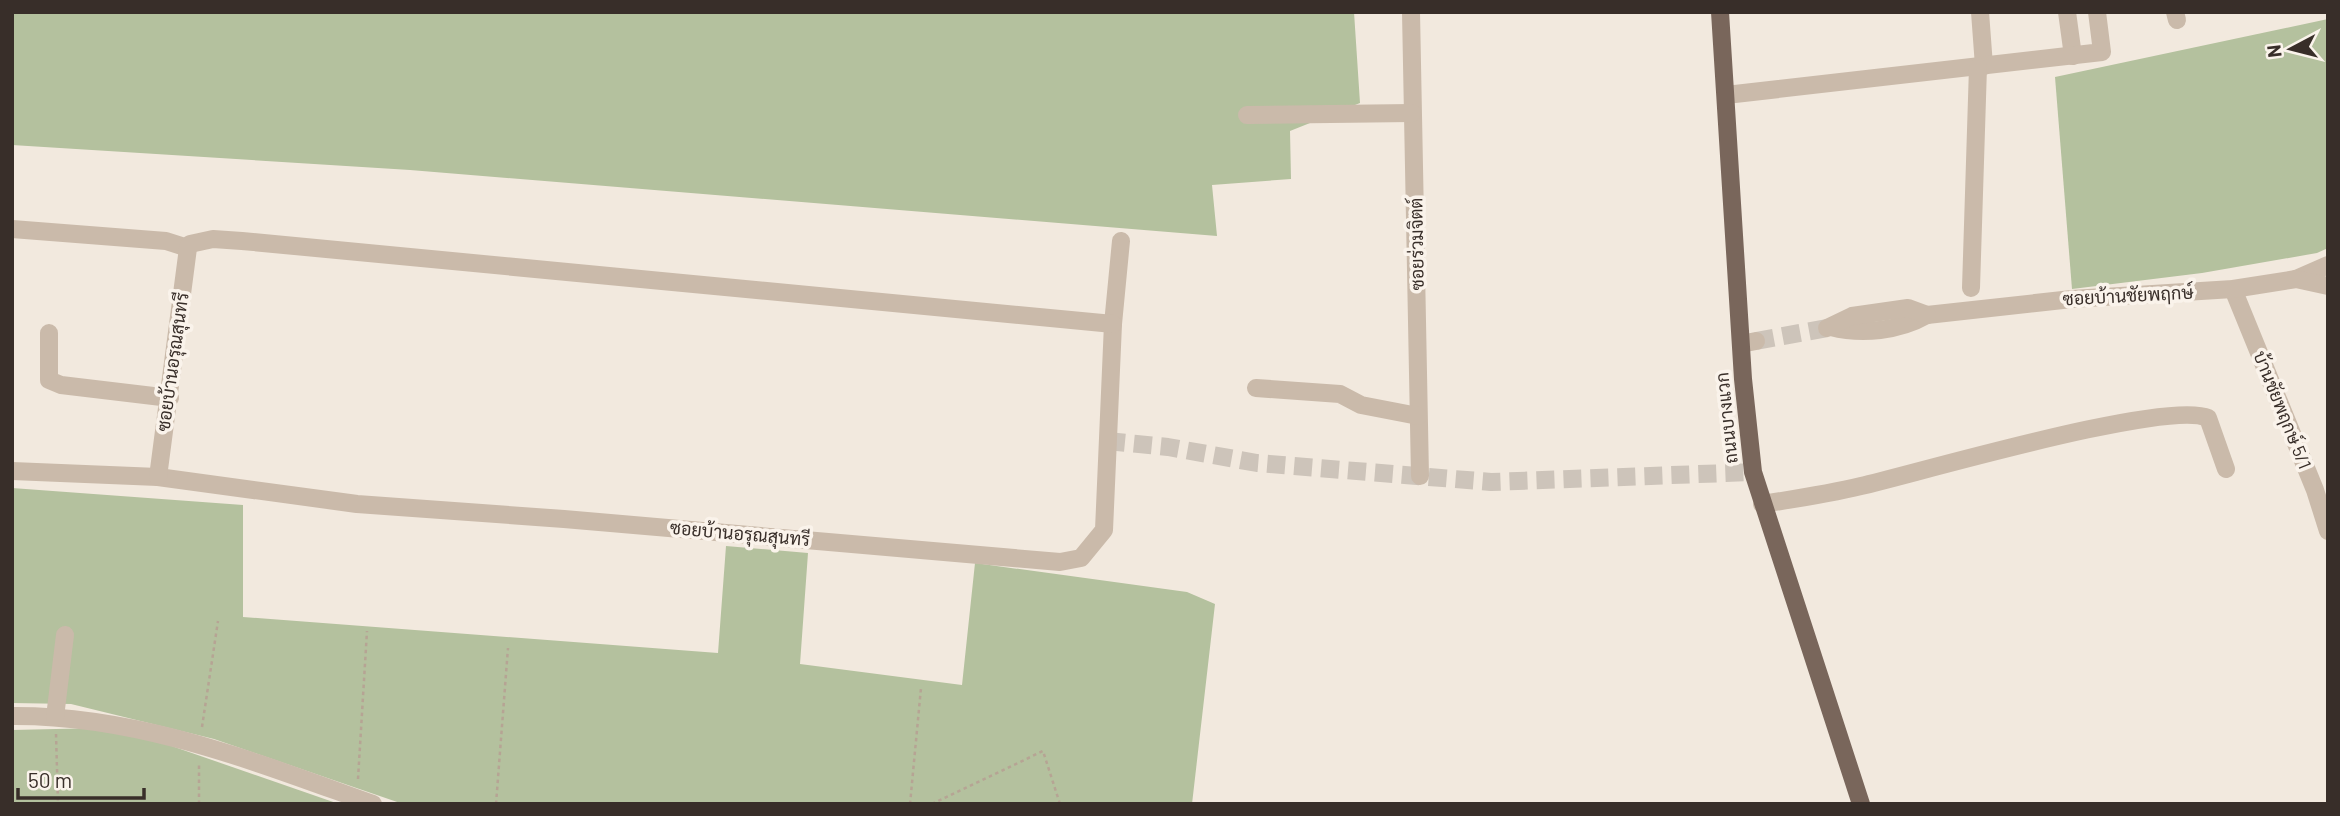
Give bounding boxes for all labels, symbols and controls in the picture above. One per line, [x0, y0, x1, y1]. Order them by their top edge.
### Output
north arrow [2256, 14, 2326, 84]
text: N [2261, 43, 2286, 59]
street label: ซอยร่วมจิตต์ [1403, 197, 1428, 291]
street label: ซอยบ้านชัยพฤกษ์ [2062, 280, 2195, 310]
street label: ซอยบ้านอรุณสุนทรี [150, 290, 195, 433]
street label: บ้านชัยพฤกษ์ 5/1 [2248, 347, 2318, 472]
street label: ถนนบางแวก [1710, 371, 1742, 465]
street label: ซอยบ้านอรุณสุนทรี [669, 515, 811, 552]
scale bar [18, 756, 144, 800]
text: 50 m [28, 767, 72, 792]

